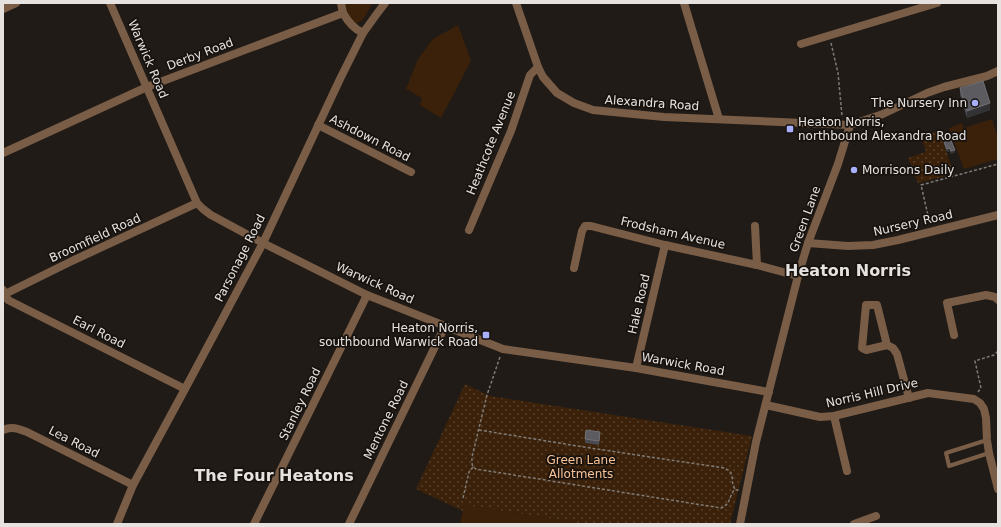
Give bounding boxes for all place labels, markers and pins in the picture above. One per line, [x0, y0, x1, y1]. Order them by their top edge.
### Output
place label: The Nursery Inn [870, 96, 967, 110]
marker: The Nursery Inn [970, 98, 980, 108]
place label: Heaton Norris, northbound Alexandra Road [798, 115, 966, 143]
marker: Heaton Norris, northbound Alexandra Road [785, 124, 795, 134]
place label: Morrisons Daily [862, 163, 954, 177]
marker: Morrisons Daily [849, 165, 859, 175]
place label: Heaton Norris, southbound Warwick Road [319, 321, 478, 349]
marker: Heaton Norris, southbound Warwick Road [481, 330, 491, 340]

